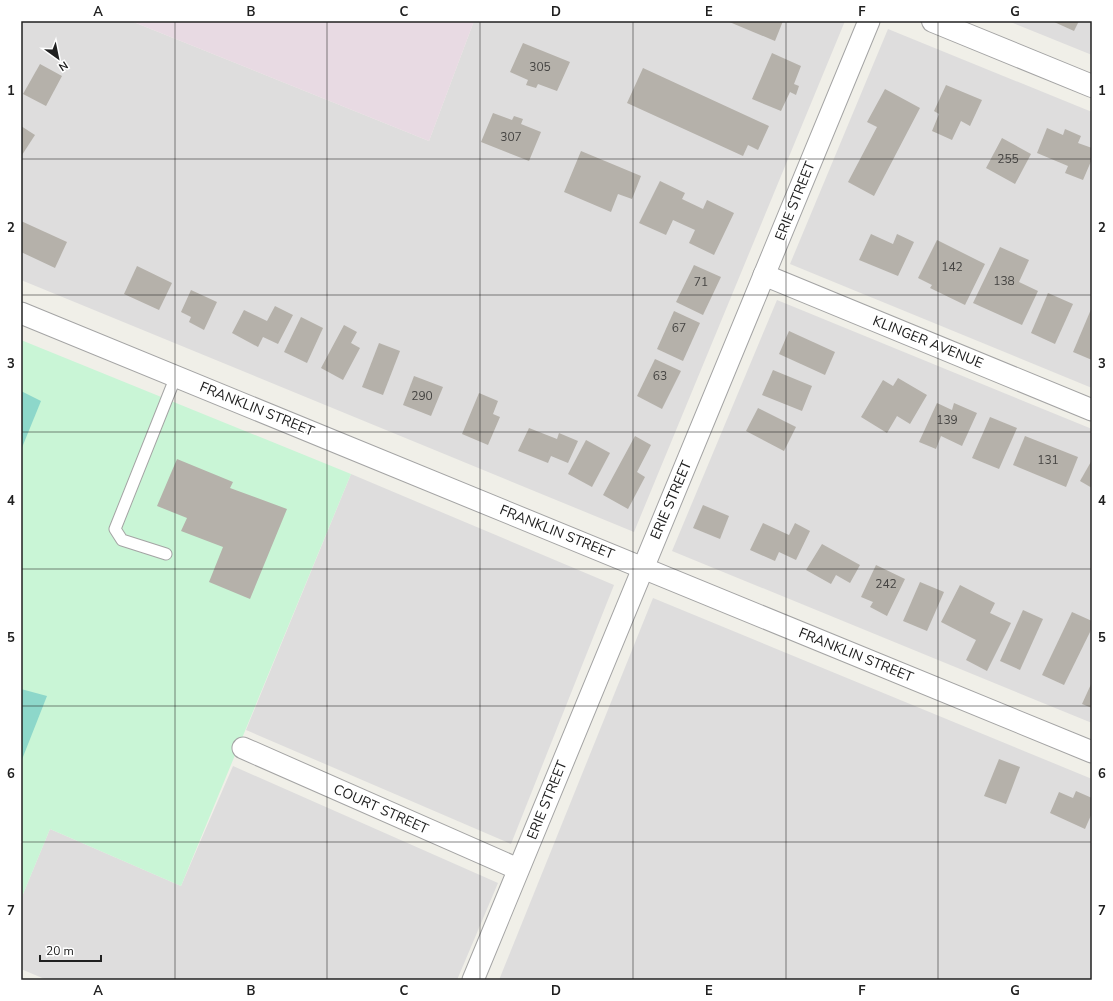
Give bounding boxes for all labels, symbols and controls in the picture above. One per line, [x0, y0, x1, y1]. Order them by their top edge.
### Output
text: A [93, 3, 103, 21]
text: B [247, 3, 256, 21]
text: C [400, 3, 409, 21]
text: D [551, 3, 561, 21]
text: E [705, 3, 713, 21]
text: F [858, 3, 866, 21]
text: G [1010, 3, 1020, 21]
north arrow [38, 38, 78, 78]
text: N [56, 57, 71, 74]
house number: 305 [529, 59, 551, 75]
text: 1 [7, 82, 15, 100]
text: 1 [1098, 82, 1106, 100]
house number: 307 [500, 129, 522, 145]
house number: 255 [997, 151, 1019, 167]
street label: ERIE STREET [771, 158, 820, 243]
text: 2 [7, 219, 15, 237]
text: 2 [1098, 219, 1106, 237]
house number: 142 [941, 259, 963, 275]
house number: 138 [993, 273, 1015, 289]
house number: 71 [694, 274, 708, 290]
street label: KLINGER AVENUE [870, 311, 986, 373]
house number: 67 [672, 320, 686, 336]
text: 3 [7, 355, 15, 373]
text: 3 [1098, 355, 1106, 373]
house number: 63 [653, 368, 667, 384]
street label: FRANKLIN STREET [197, 377, 318, 441]
house number: 290 [411, 388, 433, 404]
house number: 139 [936, 412, 958, 428]
house number: 131 [1037, 452, 1059, 468]
street label: ERIE STREET [646, 457, 696, 542]
text: 4 [7, 492, 15, 510]
text: 4 [1098, 492, 1106, 510]
street label: FRANKLIN STREET [497, 500, 618, 564]
house number: 242 [875, 576, 897, 592]
street label: FRANKLIN STREET [796, 623, 917, 687]
text: 5 [7, 629, 15, 647]
text: 5 [1098, 629, 1106, 647]
street label: ERIE STREET [523, 757, 572, 842]
text: 6 [7, 765, 15, 783]
text: 6 [1098, 765, 1106, 783]
street label: COURT STREET [331, 780, 432, 839]
text: 7 [7, 902, 15, 920]
text: 7 [1098, 902, 1106, 920]
scale bar [40, 937, 101, 963]
text: 20 m [46, 943, 74, 959]
text: A [93, 982, 103, 1000]
text: B [247, 982, 256, 1000]
text: C [400, 982, 409, 1000]
text: D [551, 982, 561, 1000]
text: E [705, 982, 713, 1000]
text: F [858, 982, 866, 1000]
text: G [1010, 982, 1020, 1000]

